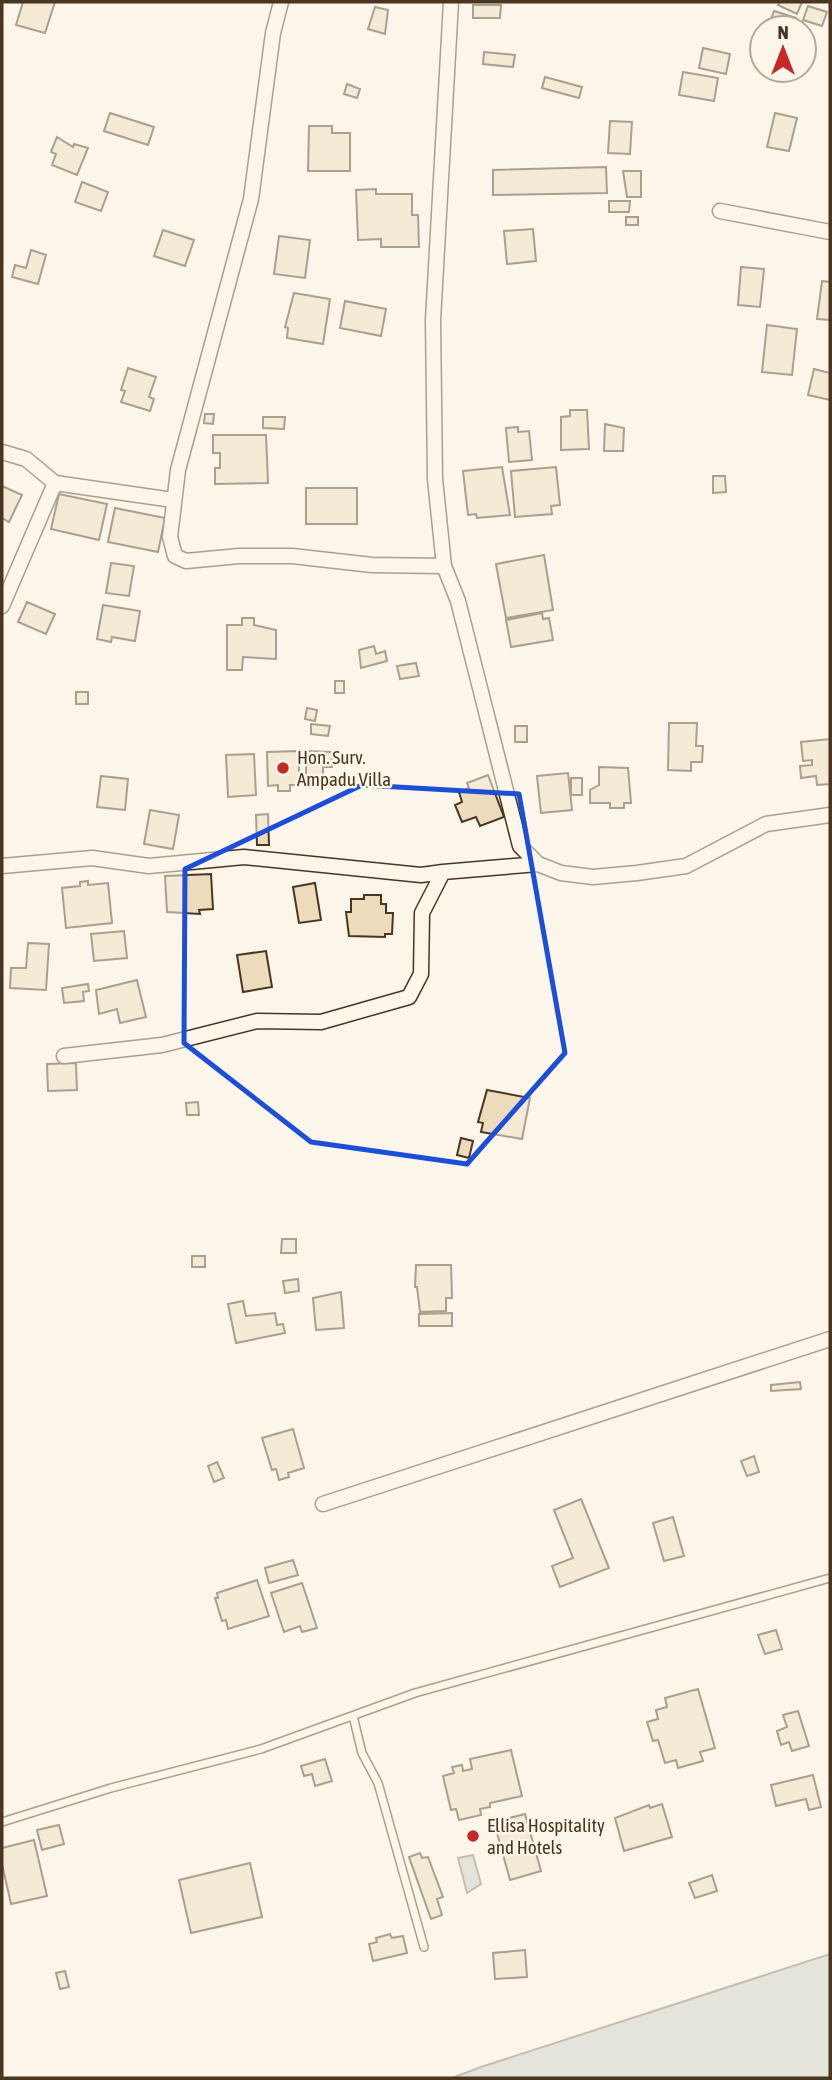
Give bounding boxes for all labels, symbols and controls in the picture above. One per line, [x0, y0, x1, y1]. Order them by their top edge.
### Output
north arrow [748, 14, 818, 84]
text: N [777, 21, 789, 43]
place label: Hon. Surv. Ampadu Villa [297, 746, 391, 790]
marker: Hon. Surv. Ampadu Villa [275, 760, 291, 776]
place label: Ellisa Hospitality and Hotels [487, 1814, 605, 1858]
marker: Ellisa Hospitality and Hotels [465, 1828, 481, 1844]

